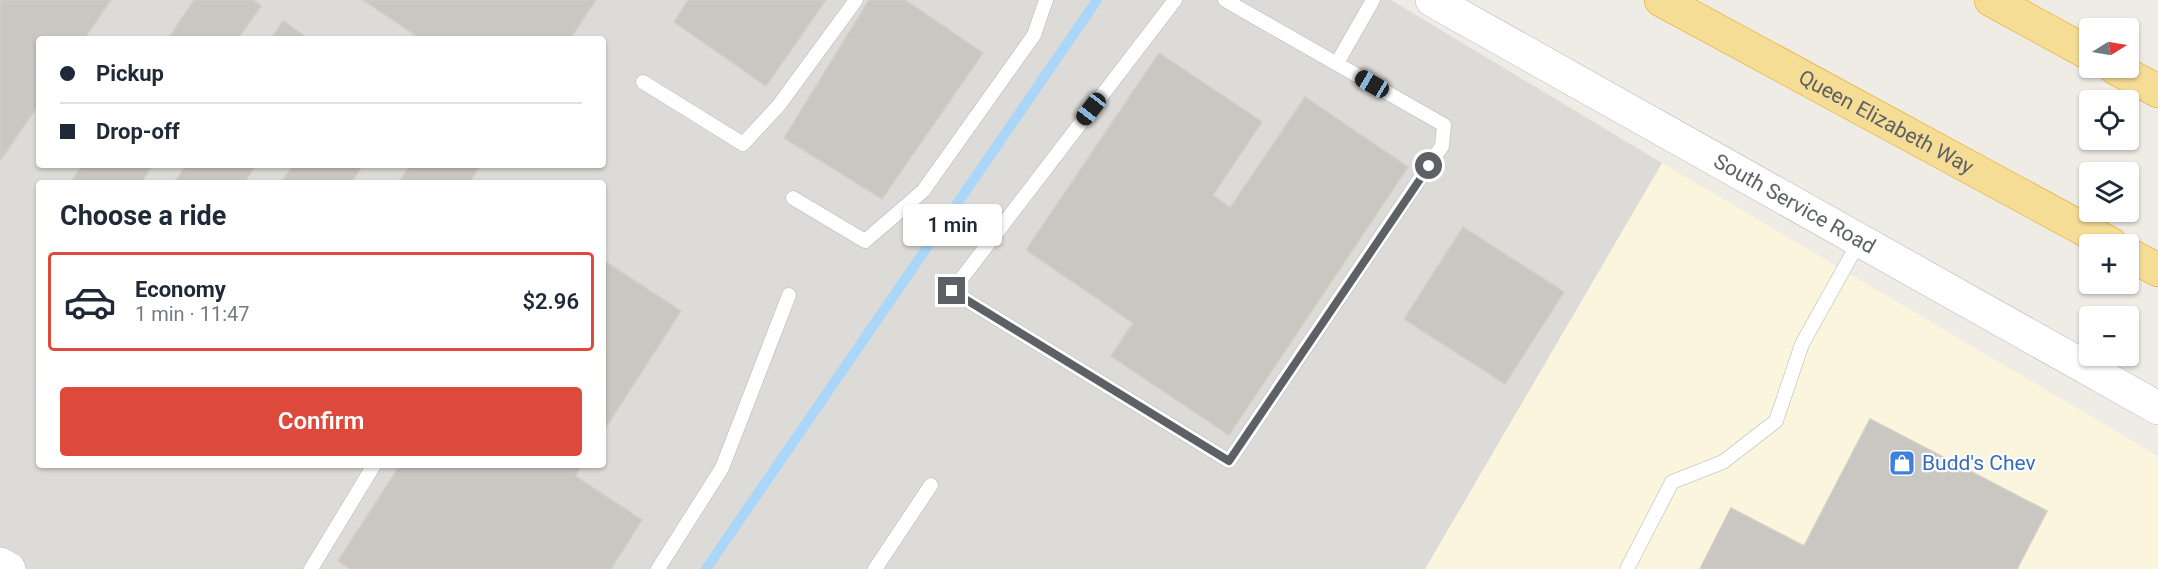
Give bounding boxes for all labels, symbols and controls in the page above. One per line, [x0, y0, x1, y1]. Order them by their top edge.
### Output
north arrow [2079, 18, 2139, 78]
map controls [2079, 18, 2139, 366]
text: Pickup [96, 61, 164, 86]
street label: Queen Elizabeth Way [1794, 65, 1978, 179]
car [1352, 67, 1392, 101]
car [1073, 89, 1109, 129]
button: locate [2079, 90, 2139, 150]
text: Drop-off [96, 119, 180, 144]
street label: South Service Road [1710, 149, 1880, 259]
route start [1415, 152, 1442, 179]
button: layers [2079, 162, 2139, 222]
text: Choose a ride [60, 200, 226, 232]
callout: 1 min [902, 204, 1002, 246]
text: 1 min [927, 213, 978, 237]
button: + [2079, 234, 2139, 294]
icon: car [63, 275, 117, 329]
text: Economy [135, 277, 226, 302]
route end [938, 277, 965, 304]
text: $2.96 [522, 289, 579, 314]
text: 1 min · 11:47 [135, 302, 250, 326]
button: − [2079, 306, 2139, 366]
button: Confirm [60, 387, 582, 456]
shop icon: Budd's Chev [1887, 448, 1917, 478]
place label: Budd's Chev [1922, 451, 2036, 475]

